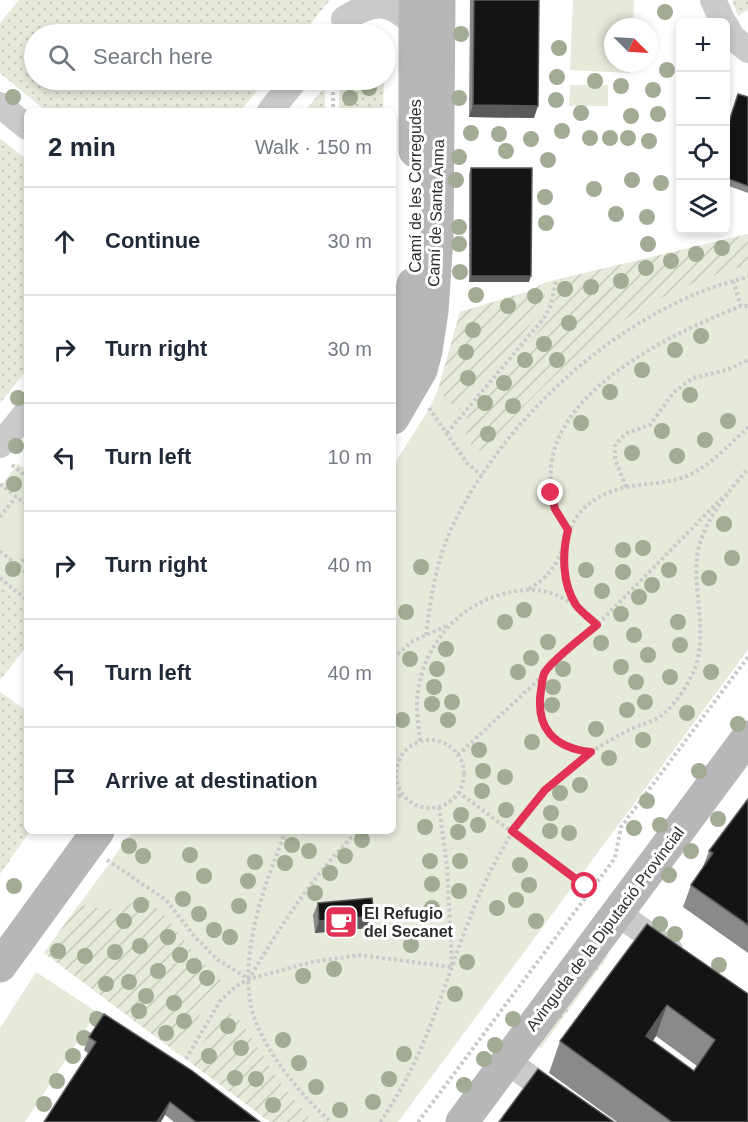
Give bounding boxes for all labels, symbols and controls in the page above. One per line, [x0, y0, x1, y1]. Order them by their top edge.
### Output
north arrow [604, 18, 658, 72]
map controls [676, 18, 730, 234]
button: + [676, 18, 730, 72]
search box [24, 24, 396, 90]
icon: search [45, 41, 78, 74]
text: Search here [93, 44, 213, 69]
button: − [676, 72, 730, 126]
street label: Camí de les Corregudes [407, 99, 424, 273]
button: locate [676, 126, 730, 180]
text: 2 min [48, 132, 116, 162]
text: Walk · 150 m [255, 136, 372, 158]
street label: Camí de Santa Anna [425, 139, 447, 287]
button: layers [676, 180, 730, 234]
icon: ahead [48, 225, 81, 258]
text: Continue [105, 228, 200, 253]
text: 30 m [328, 230, 372, 252]
icon: right [48, 333, 81, 366]
text: Turn right [105, 336, 207, 361]
text: 30 m [328, 338, 372, 360]
icon: left [48, 441, 81, 474]
text: Turn left [105, 444, 191, 469]
text: 10 m [328, 446, 372, 468]
route end [537, 479, 563, 505]
icon: right [48, 549, 81, 582]
text: Turn right [105, 552, 207, 577]
text: 40 m [328, 554, 372, 576]
icon: left [48, 657, 81, 690]
text: Turn left [105, 660, 191, 685]
text: 40 m [328, 662, 372, 684]
icon: arrive [48, 765, 81, 798]
text: Arrive at destination [105, 768, 318, 793]
street label: Avinguda de la Diputació Provincial [523, 824, 687, 1034]
route start [571, 872, 597, 898]
cafe icon: El Refugio del Secanet [323, 904, 359, 940]
place label: El Refugio del Secanet [364, 905, 454, 940]

